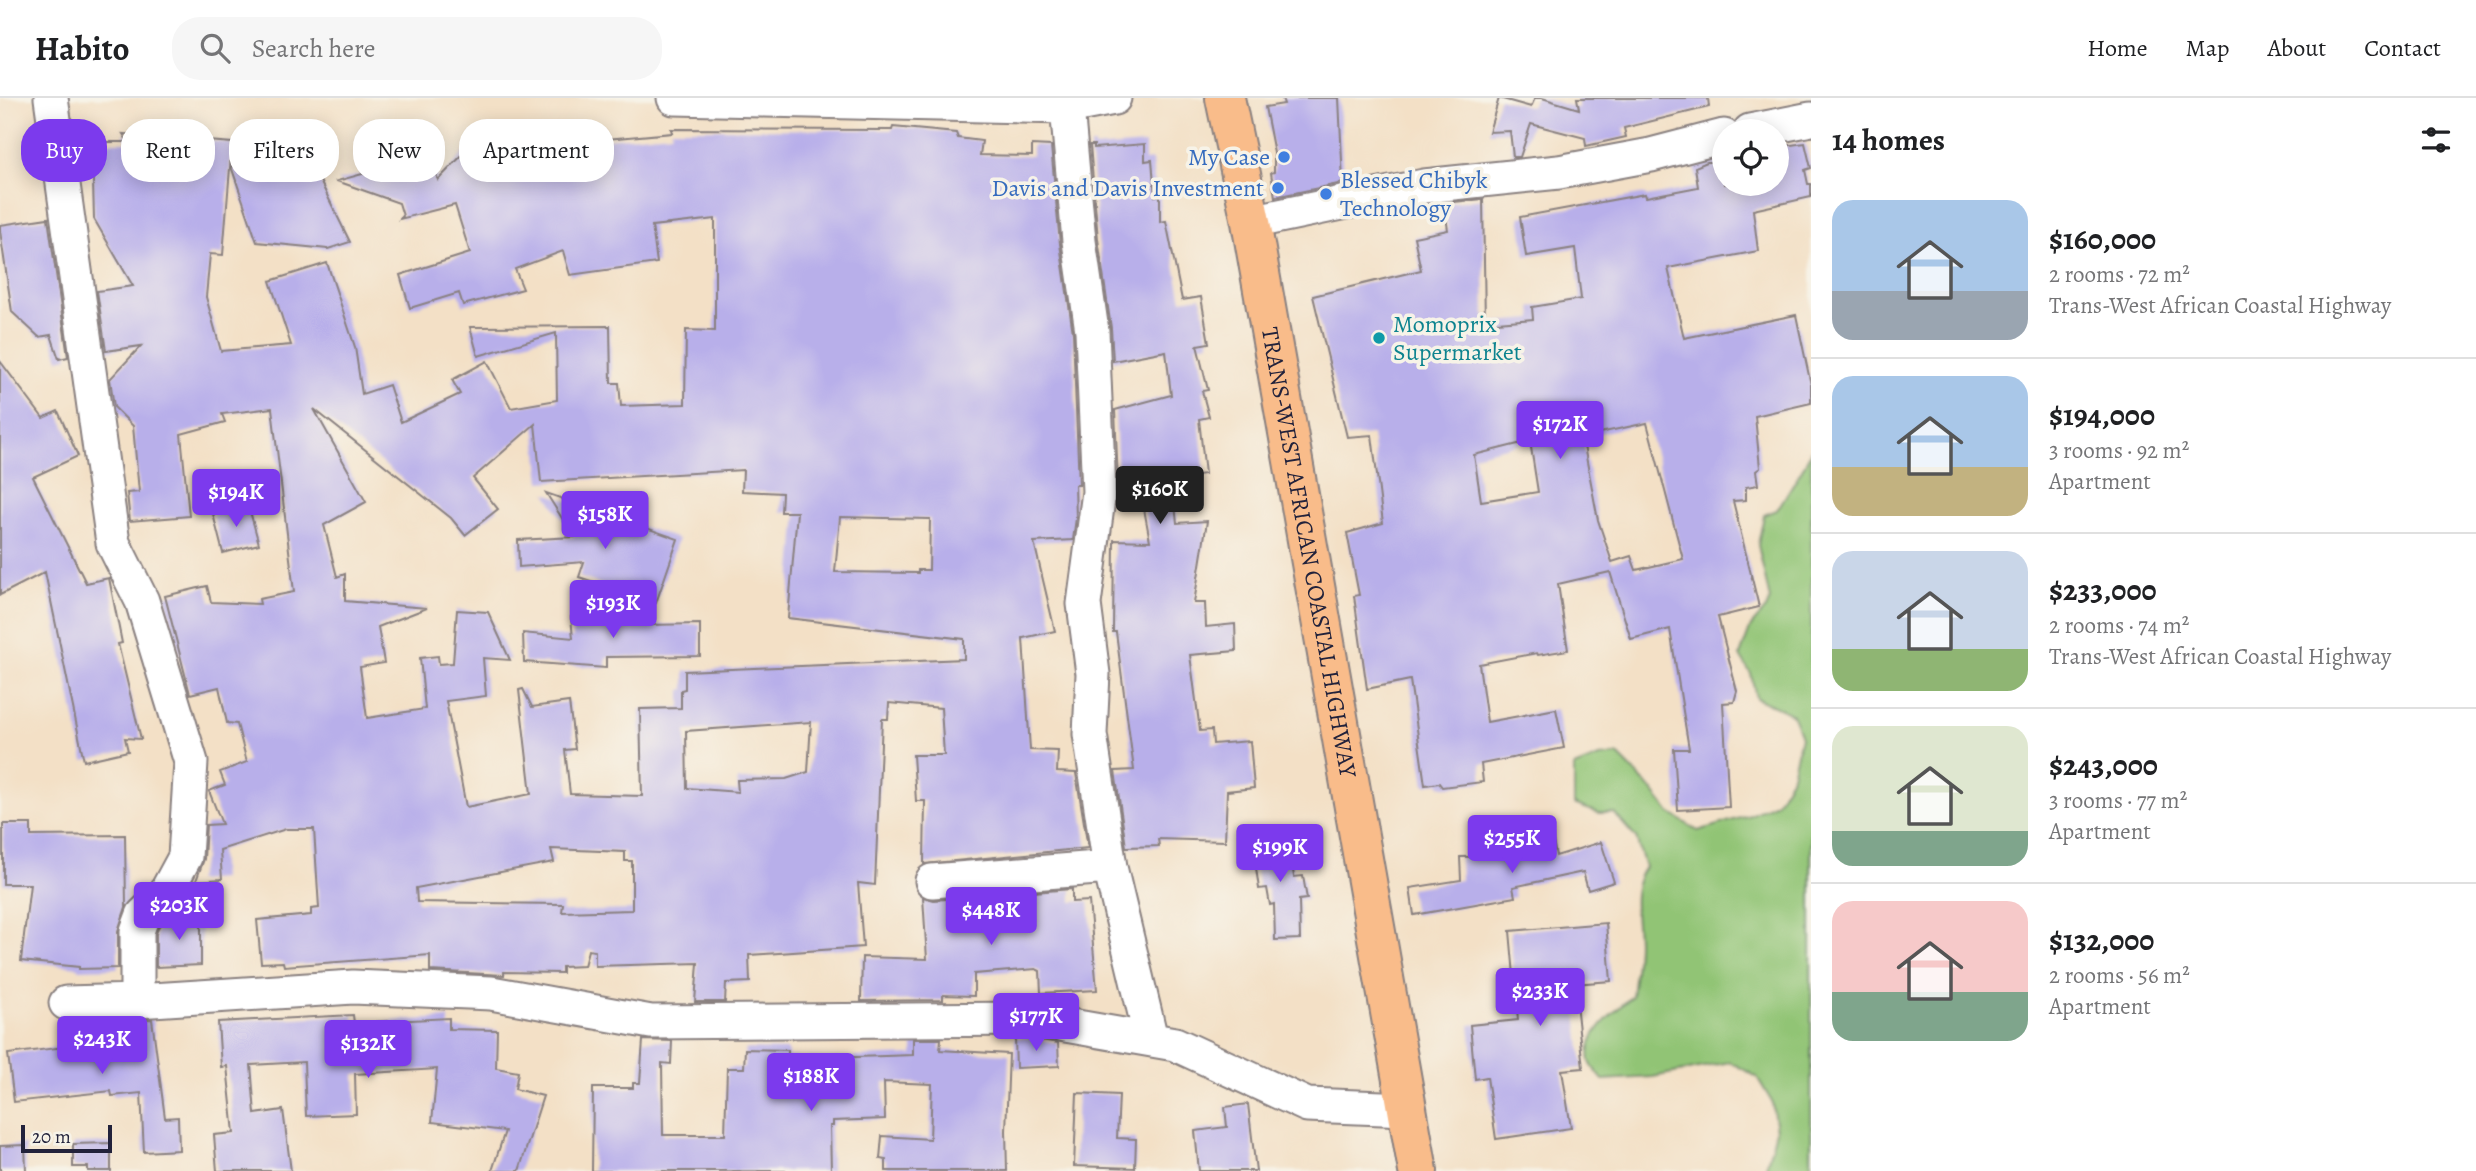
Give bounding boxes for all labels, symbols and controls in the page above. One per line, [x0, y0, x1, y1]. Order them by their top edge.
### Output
search box [172, 17, 662, 80]
text: Habito [35, 26, 130, 71]
icon: search [196, 29, 234, 67]
text: Search here [252, 31, 375, 66]
text: Home [2087, 32, 2148, 64]
text: Map [2186, 32, 2230, 64]
text: About [2268, 32, 2326, 64]
text: Contact [2364, 32, 2441, 64]
chip: Buy [21, 119, 107, 182]
chip: Rent [121, 119, 215, 182]
chip: Filters [229, 119, 339, 182]
chip: New [353, 119, 445, 182]
chip: Apartment [459, 119, 614, 182]
map controls [1712, 119, 1789, 196]
button: locate [1712, 119, 1789, 196]
text: 14 homes [1832, 120, 1945, 160]
icon: filters [2417, 121, 2455, 159]
place label: My Case [1188, 141, 1270, 173]
marker: My Case [1276, 149, 1292, 165]
place label: Blessed Chibyk Technology [1340, 164, 1488, 224]
place label: Davis and Davis Investment [992, 172, 1264, 204]
marker: Davis and Davis Investment [1270, 180, 1286, 196]
marker: Blessed Chibyk Technology [1318, 186, 1334, 202]
text: $160,000 [2049, 219, 2156, 259]
icon: home [1888, 228, 1972, 312]
text: 2 rooms · 72 m² [2049, 259, 2190, 290]
text: Trans-West African Coastal Highway [2049, 290, 2391, 321]
place label: Momoprix Supermarket [1393, 308, 1522, 368]
street label: TRANS-WEST AFRICAN COASTAL HIGHWAY [1254, 325, 1365, 781]
marker: Momoprix Supermarket [1371, 330, 1387, 346]
text: $194,000 [2049, 395, 2155, 435]
pin: $172K [1511, 402, 1609, 461]
icon: home [1888, 404, 1972, 488]
text: $172K [1533, 408, 1588, 439]
text: 3 rooms · 92 m² [2049, 435, 2189, 466]
pin: $160K [1111, 466, 1209, 526]
text: Apartment [2049, 466, 2151, 497]
pin: $194K [187, 470, 285, 529]
text: $160K [1132, 473, 1188, 504]
text: $194K [208, 476, 264, 507]
pin: $158K [556, 491, 654, 551]
text: $158K [578, 498, 632, 529]
text: $233,000 [2049, 570, 2157, 610]
icon: home [1888, 579, 1972, 663]
pin: $193K [564, 580, 662, 640]
text: $193K [586, 587, 640, 618]
text: 2 rooms · 74 m² [2049, 610, 2189, 641]
text: Trans-West African Coastal Highway [2049, 641, 2391, 672]
text: $243,000 [2049, 745, 2158, 785]
icon: home [1888, 754, 1972, 838]
text: 3 rooms · 77 m² [2049, 785, 2187, 816]
pin: $255K [1463, 816, 1561, 875]
text: Apartment [2049, 816, 2151, 847]
text: $255K [1484, 822, 1540, 853]
pin: $199K [1231, 824, 1329, 884]
text: $199K [1252, 831, 1308, 862]
pin: $203K [130, 882, 228, 942]
pin: $448K [942, 888, 1040, 947]
text: $203K [150, 889, 208, 920]
text: $448K [962, 894, 1020, 925]
text: $132,000 [2049, 920, 2154, 960]
icon: home [1888, 929, 1972, 1013]
text: 2 rooms · 56 m² [2049, 960, 2190, 991]
pin: $233K [1491, 968, 1589, 1028]
text: $233K [1512, 975, 1568, 1006]
text: Apartment [2049, 991, 2151, 1022]
pin: $177K [987, 993, 1085, 1053]
text: $177K [1009, 1000, 1063, 1031]
pin: $243K [53, 1016, 151, 1076]
pin: $132K [319, 1020, 417, 1080]
text: $243K [73, 1023, 131, 1054]
text: $132K [340, 1027, 396, 1058]
pin: $188K [762, 1054, 860, 1113]
text: $188K [783, 1060, 839, 1091]
scale bar [21, 1122, 112, 1154]
text: 20 m [32, 1124, 71, 1150]

